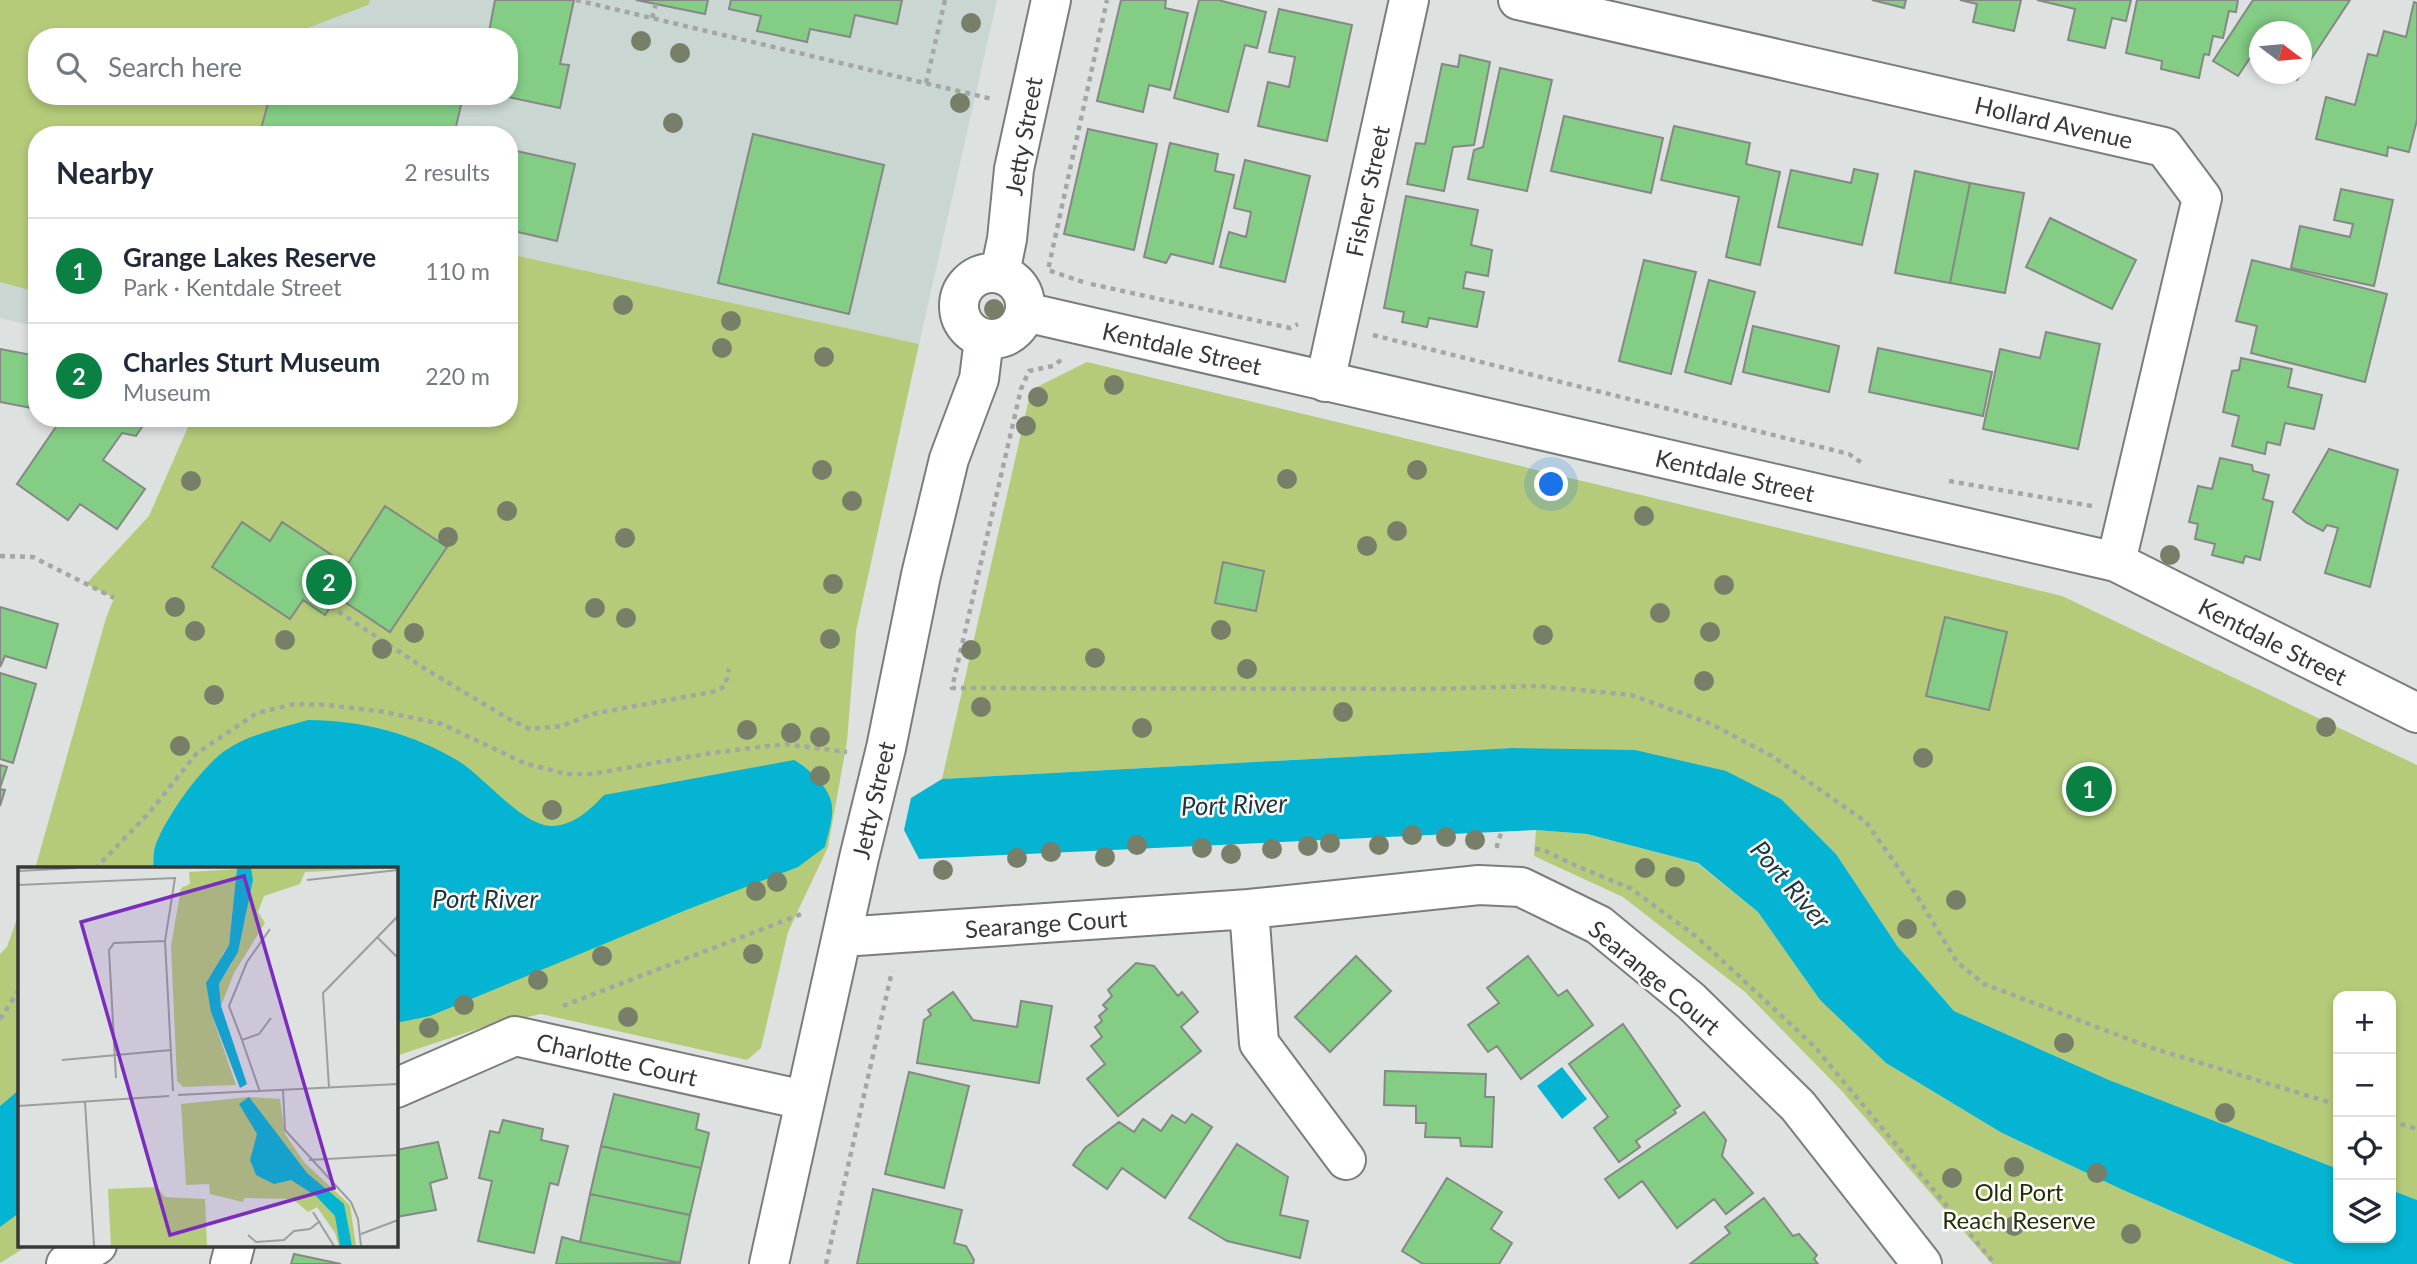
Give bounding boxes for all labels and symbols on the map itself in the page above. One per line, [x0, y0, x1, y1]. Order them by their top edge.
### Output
north arrow [2249, 21, 2312, 84]
street label: Jetty Street [998, 74, 1048, 198]
street label: Hollard Avenue [1972, 90, 2136, 154]
street label: Fisher Street [1339, 122, 1395, 259]
street label: Kentdale Street [1100, 316, 1265, 380]
street label: Kentdale Street [1653, 443, 1818, 507]
your location [1534, 467, 1568, 501]
pin: 2 [306, 556, 352, 608]
street label: Kentdale Street [2194, 591, 2352, 691]
street label: Jetty Street [845, 738, 901, 862]
pin: 1 [2066, 763, 2112, 815]
water label: Port River [1180, 786, 1289, 822]
water label: Port River [1744, 833, 1839, 935]
inset map [18, 867, 397, 1246]
water label: Port River [432, 882, 539, 914]
street label: Searange Court [964, 903, 1129, 943]
street label: Searange Court [1583, 914, 1727, 1041]
street label: Charlotte Court [534, 1026, 701, 1092]
park label: Old Port Reach Reserve [1942, 1177, 2096, 1234]

